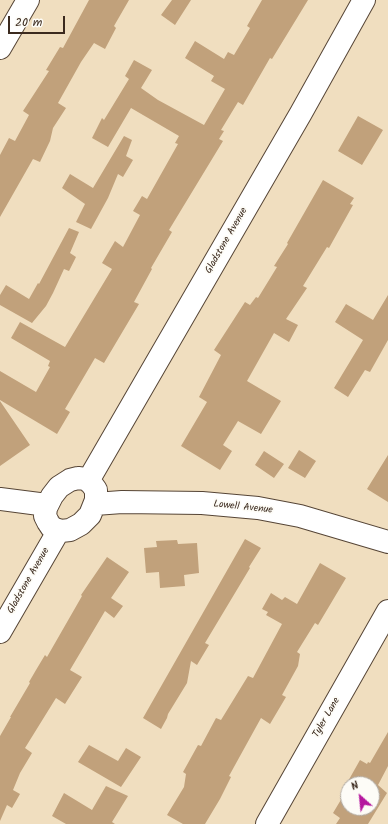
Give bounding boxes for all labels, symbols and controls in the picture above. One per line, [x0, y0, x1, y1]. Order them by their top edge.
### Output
scale bar [10, 8, 67, 34]
text: 20 m [15, 13, 42, 32]
street label: Gladstone Avenue [203, 206, 251, 276]
street label: Lowell Avenue [213, 499, 273, 517]
street label: Gladstone Avenue [5, 546, 53, 616]
street label: Tyler Lane [311, 696, 343, 740]
north arrow [340, 776, 380, 816]
text: N [348, 777, 362, 796]

